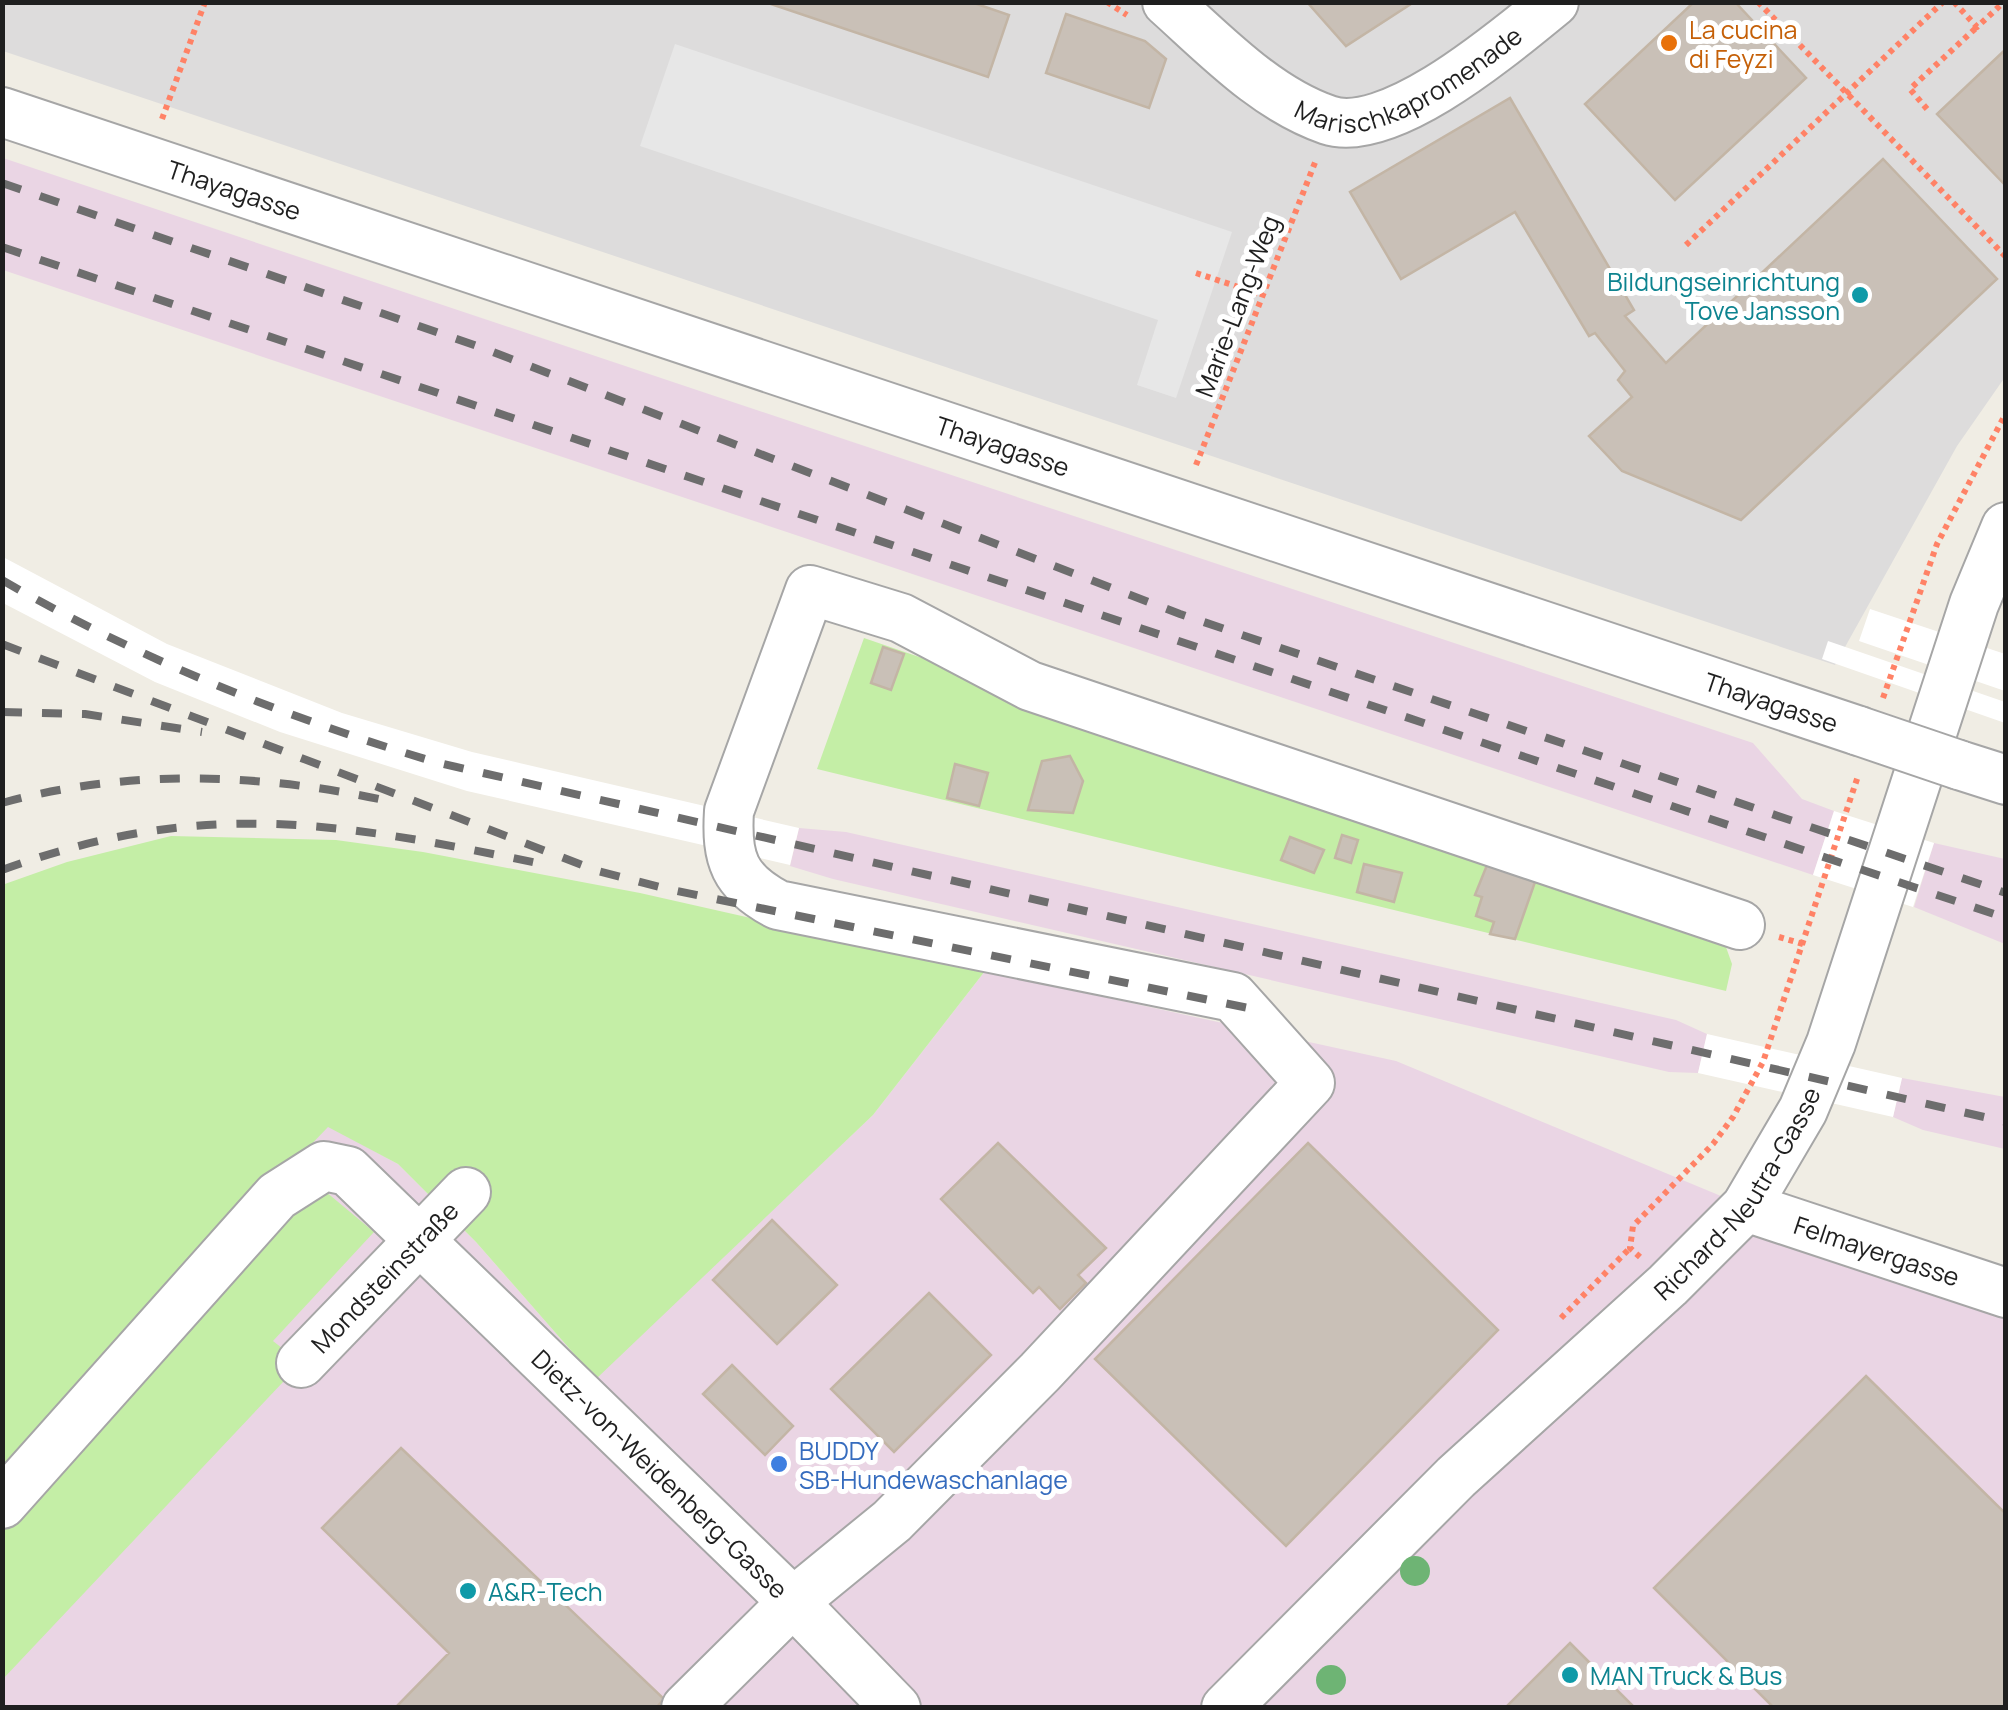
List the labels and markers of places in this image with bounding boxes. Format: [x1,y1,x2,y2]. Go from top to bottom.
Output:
place label: La cucina di Feyzi [1689,12,1797,76]
marker: La cucina di Feyzi [1658,32,1680,54]
place label: Bildungseinrichtung Tove Jansson [1607,264,1840,328]
marker: Bildungseinrichtung Tove Jansson [1849,284,1871,306]
place label: BUDDY SB-Hundewaschanlage [799,1433,1068,1497]
marker: BUDDY SB-Hundewaschanlage [768,1453,790,1475]
place label: A&R-Tech [488,1574,603,1609]
marker: A&R-Tech [457,1580,479,1602]
place label: MAN Truck & Bus [1590,1658,1782,1693]
marker: MAN Truck & Bus [1559,1664,1581,1686]

